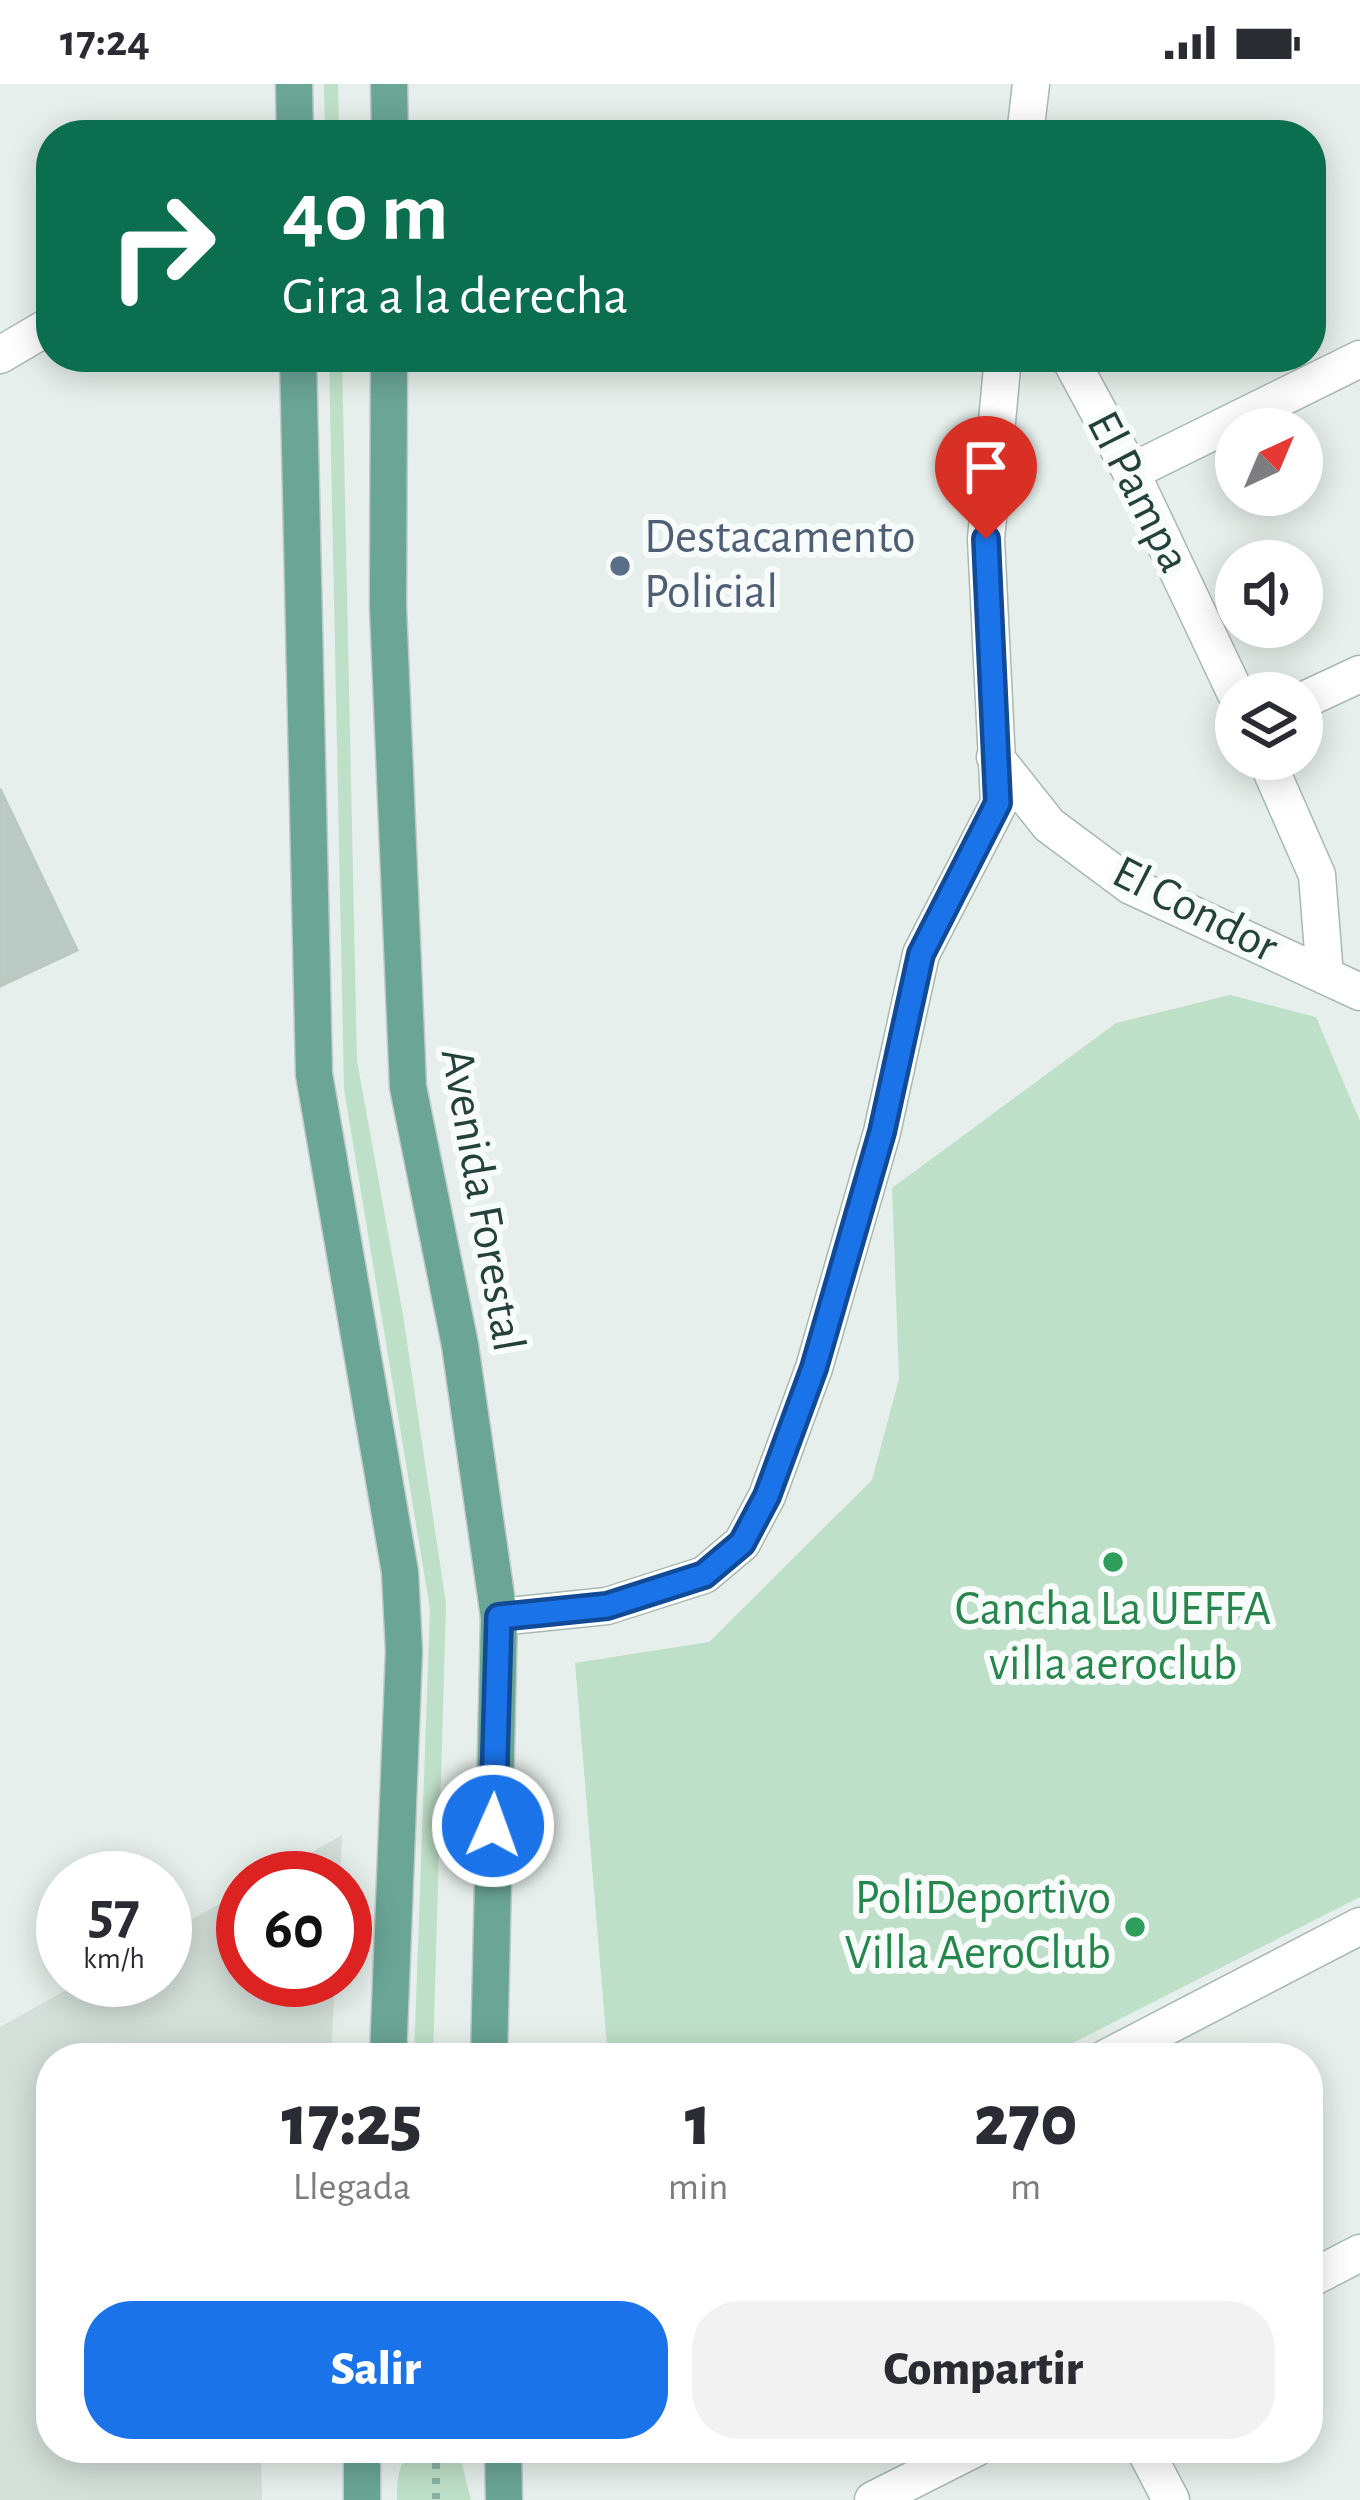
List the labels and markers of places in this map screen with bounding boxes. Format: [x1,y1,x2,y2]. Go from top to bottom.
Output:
pin [935,416,1037,539]
place label: Destacamento Policial [644,514,916,617]
marker: Destacamento Policial [607,553,633,579]
marker: Cancha La UEFFA villa aeroclub [1100,1549,1126,1575]
place label: Cancha La UEFFA villa aeroclub [955,1586,1271,1689]
place label: PoliDeportivo Villa AeroClub [845,1875,1111,1978]
marker: PoliDeportivo Villa AeroClub [1122,1914,1148,1940]

